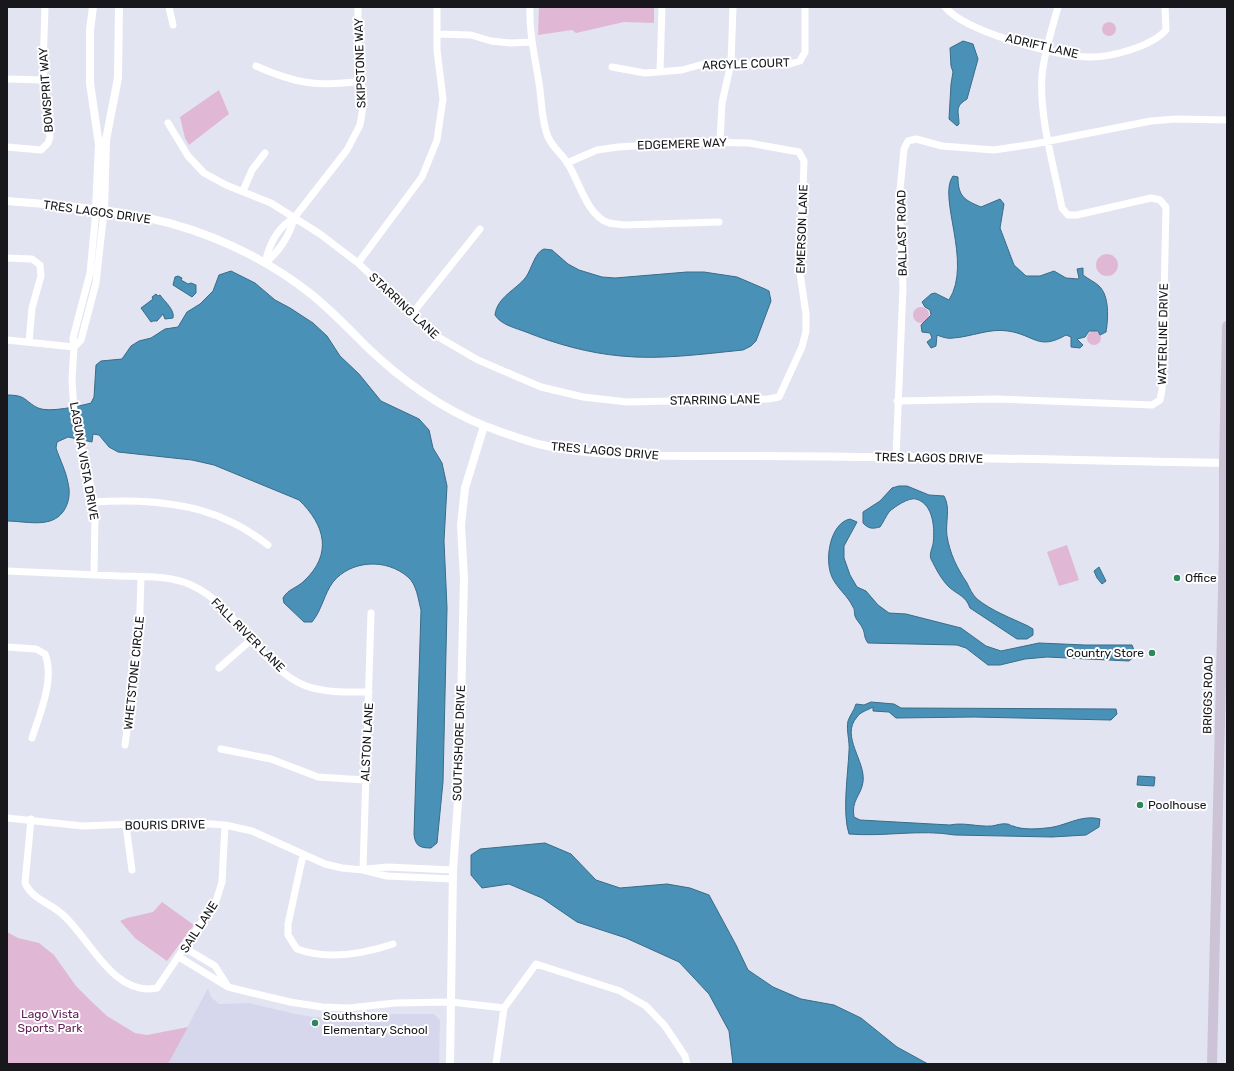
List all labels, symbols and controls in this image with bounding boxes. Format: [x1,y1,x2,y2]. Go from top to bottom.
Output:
street label: SKIPSTONE WAY [351,17,369,108]
street label: ADRIFT LANE [1004,31,1080,61]
street label: BOWSPRIT WAY [36,47,56,133]
street label: ARGYLE COURT [702,55,790,73]
street label: EDGEMERE WAY [637,135,727,153]
street label: EMERSON LANE [793,184,811,274]
street label: BALLAST ROAD [894,190,910,276]
street label: TRES LAGOS DRIVE [42,198,152,226]
street label: STARRING LANE [366,270,442,342]
street label: WATERLINE DRIVE [1155,283,1171,385]
street label: STARRING LANE [670,392,760,408]
street label: LAGUNA VISTA DRIVE [67,401,101,521]
street label: TRES LAGOS DRIVE [550,439,660,463]
street label: TRES LAGOS DRIVE [875,450,983,466]
place label: Office [1185,571,1217,585]
marker: Office [1172,573,1182,583]
street label: FALL RIVER LANE [208,595,288,675]
street label: WHETSTONE CIRCLE [121,615,147,731]
place label: Country Store [1066,646,1144,660]
marker: Country Store [1147,648,1157,658]
street label: BRIGGS ROAD [1200,656,1216,734]
street label: SOUTHSHORE DRIVE [450,685,468,801]
street label: ALSTON LANE [358,702,376,782]
place label: Poolhouse [1148,798,1207,812]
marker: Poolhouse [1135,800,1145,810]
street label: BOURIS DRIVE [125,817,205,833]
street label: SAIL LANE [177,899,221,955]
park label: Lago Vista Sports Park [18,1007,83,1035]
place label: Southshore Elementary School [323,1009,428,1037]
marker: Southshore Elementary School [310,1018,320,1028]

